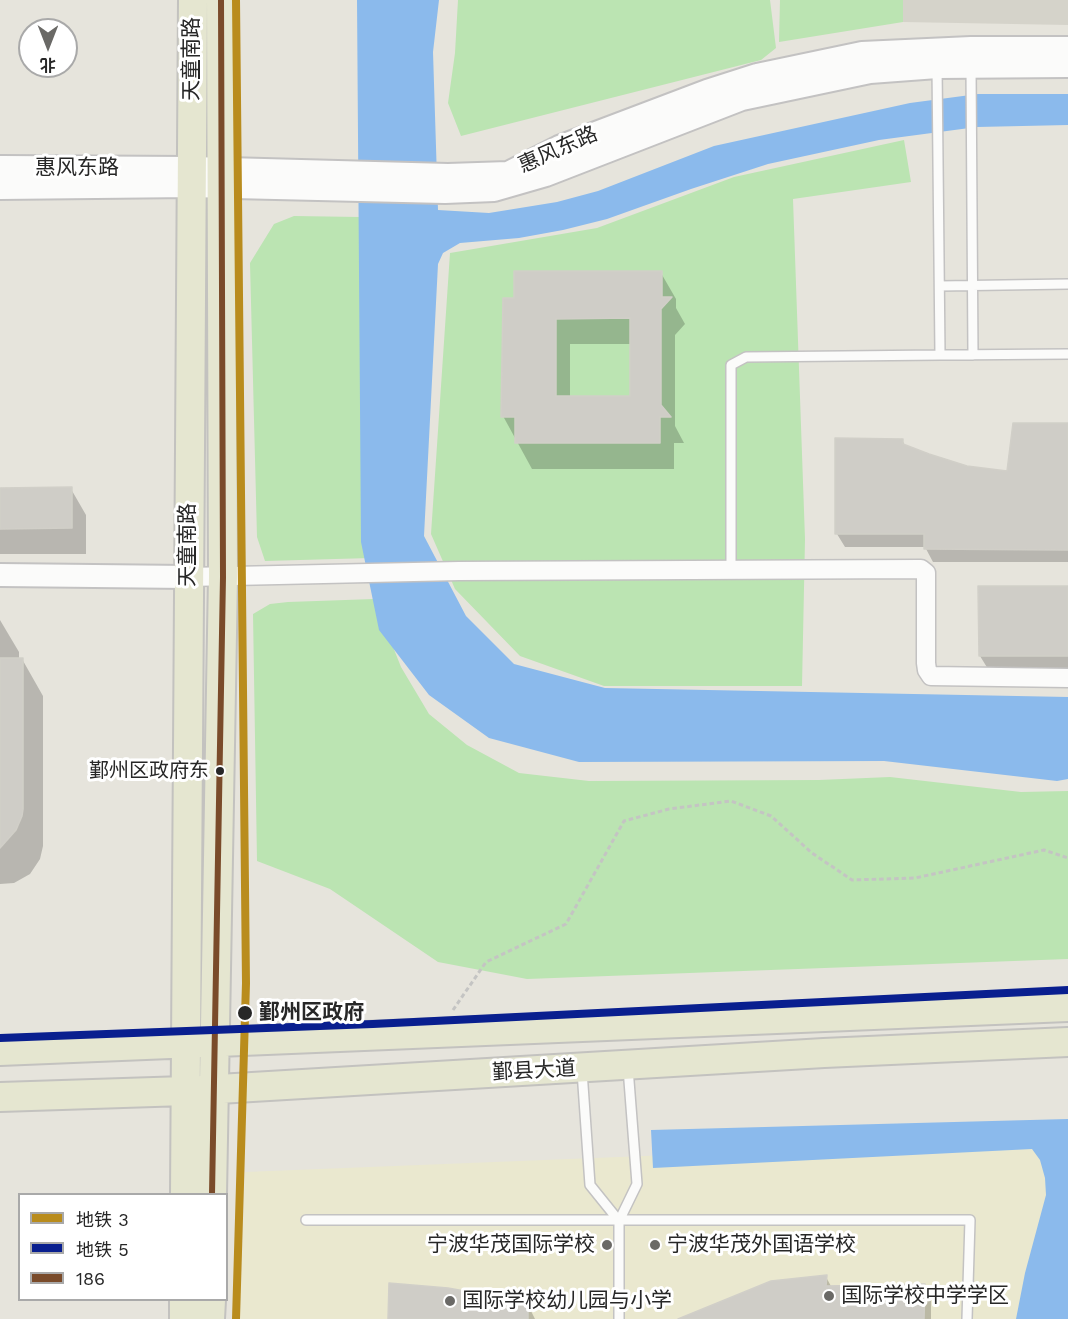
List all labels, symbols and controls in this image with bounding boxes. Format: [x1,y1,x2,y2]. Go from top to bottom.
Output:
street label: 天童南路 [179,17,205,101]
north arrow [18,18,78,78]
text: 北 [40,55,56,74]
street label: 惠风东路 [515,121,601,179]
street label: 惠风东路 [35,155,119,181]
street label: 天童南路 [175,503,201,587]
place label: 鄞州区政府东 [89,759,209,783]
marker: 鄞州区政府东 [214,765,226,777]
place label: 鄞州区政府 [259,1000,364,1026]
marker: 鄞州区政府 [236,1004,254,1022]
street label: 鄞县大道 [491,1056,577,1086]
legend [18,1193,228,1301]
text: 地铁 3 [76,1209,129,1230]
place label: 宁波华茂国际学校 [427,1232,595,1258]
place label: 宁波华茂外国语学校 [667,1232,856,1258]
marker: 宁波华茂国际学校 [600,1238,614,1252]
marker: 宁波华茂外国语学校 [648,1238,662,1252]
text: 地铁 5 [76,1239,129,1260]
text: 186 [76,1268,105,1289]
place label: 国际学校中学学区 [841,1283,1009,1309]
place label: 国际学校幼儿园与小学 [462,1288,672,1314]
marker: 国际学校中学学区 [822,1289,836,1303]
marker: 国际学校幼儿园与小学 [443,1294,457,1308]

